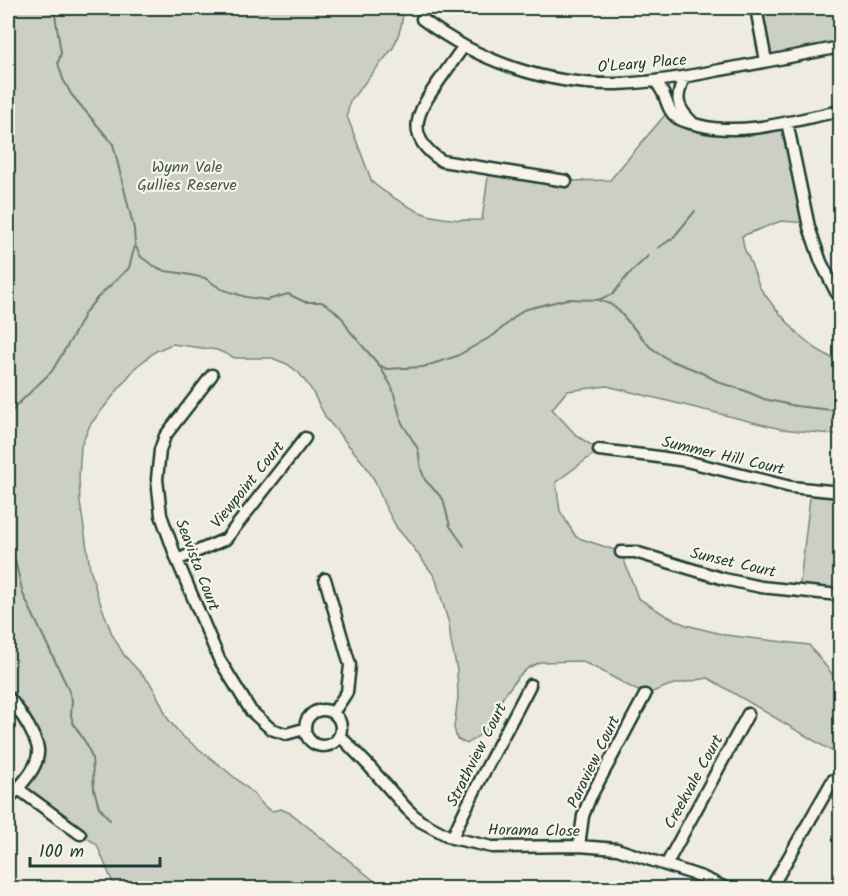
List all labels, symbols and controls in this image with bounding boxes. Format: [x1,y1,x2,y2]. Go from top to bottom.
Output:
street label: O'Leary Place [596,48,688,80]
park label: Wynn Vale Gullies Reserve [137,155,237,198]
street label: Summer Hill Court [659,430,788,482]
street label: Viewpoint Court [205,435,292,534]
street label: Seavista Court [168,515,226,615]
street label: Sunset Court [688,541,779,585]
street label: Strathview Court [440,698,514,811]
street label: Paraview Court [561,711,627,812]
street label: Creekvale Court [658,729,731,834]
street label: Horama Close [488,818,580,844]
scale bar [30,830,160,868]
text: 100 m [39,838,84,867]

